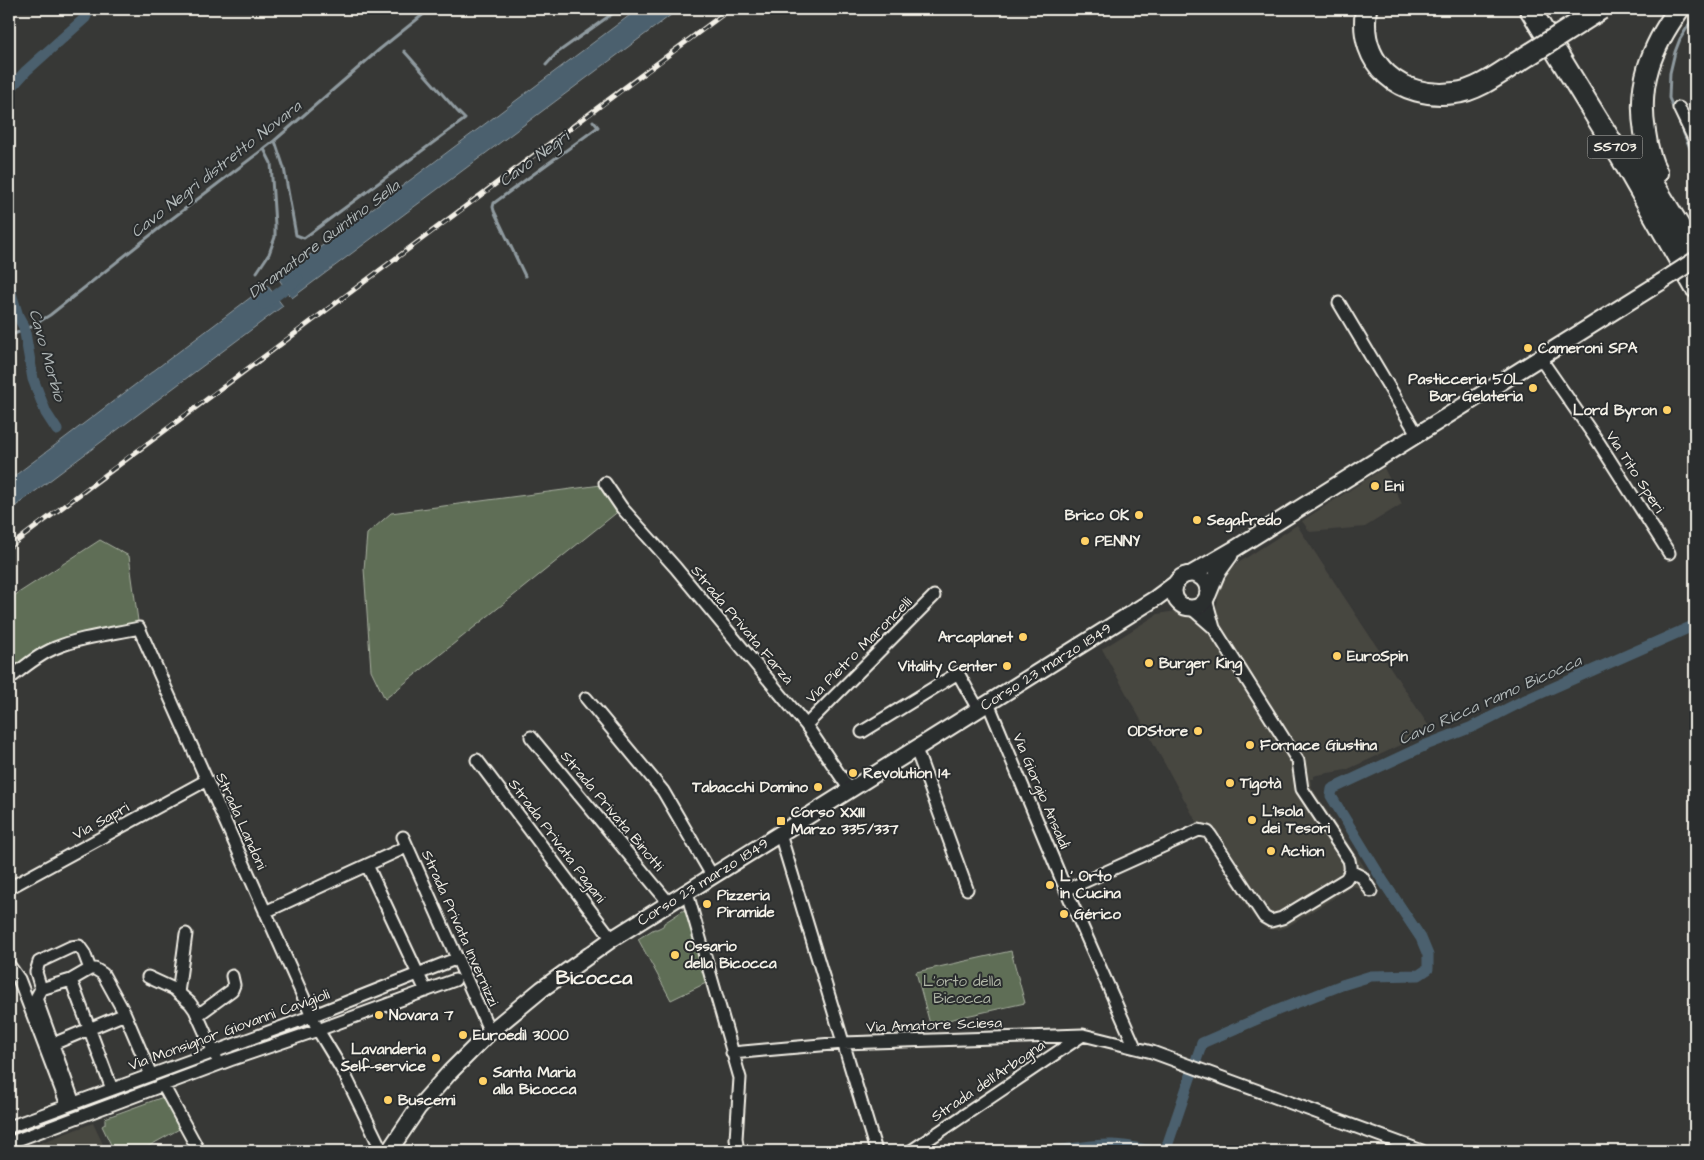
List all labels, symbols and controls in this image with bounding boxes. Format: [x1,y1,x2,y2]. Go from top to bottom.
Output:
water label: Cavo Negri distretto Novara [126,95,307,243]
water label: Cavo Negri [495,125,576,193]
road number: SS703 [1588,136,1642,158]
water label: Diramatore Quintino Sella [244,174,405,303]
water label: Cavo Morbio [23,306,71,404]
place label: Cameroni SPA [1538,338,1638,359]
marker: Cameroni SPA [1522,342,1534,354]
place label: Pasticceria 50L Bar Gelateria [1408,369,1524,407]
marker: Pasticceria 50L Bar Gelateria [1527,382,1539,394]
place label: Lord Byron [1573,400,1658,422]
marker: Lord Byron [1661,404,1673,416]
street label: Via Tito Speri [1601,427,1670,518]
place label: Eni [1385,476,1404,497]
marker: Eni [1369,480,1381,492]
place label: Brico OK [1065,505,1130,526]
marker: Brico OK [1133,509,1145,521]
place label: Segafredo [1206,510,1282,533]
marker: Segafredo [1191,514,1203,526]
place label: PENNY [1095,531,1141,552]
marker: PENNY [1079,535,1091,547]
street label: Strada Privata Farzà [686,561,798,689]
street label: Via Pietro Maroncelli [801,592,917,708]
street label: Corso 23 marzo 1849 [976,618,1116,716]
place label: Arcaplanet [938,627,1014,648]
marker: Arcaplanet [1017,631,1029,643]
place label: EuroSpin [1347,646,1408,667]
water label: Cavo Ricca ramo Bicocca [1395,649,1586,750]
marker: EuroSpin [1331,650,1343,662]
place label: Burger King [1159,653,1243,676]
place label: Vitality Center [897,656,998,678]
marker: Burger King [1143,657,1155,669]
marker: Vitality Center [1001,660,1013,672]
place label: ODStore [1128,721,1188,742]
marker: ODStore [1192,725,1204,737]
street label: Via Giorgio Ansaldi [1006,730,1075,853]
place label: Fornace Giustina [1260,735,1377,756]
marker: Fornace Giustina [1244,739,1256,751]
street label: Strada Privata Binotti [555,746,669,876]
place label: Revolution 14 [863,763,951,784]
marker: Revolution 14 [847,767,859,779]
street label: Strada Landoni [210,769,272,874]
place label: Tigotà [1239,773,1282,796]
street label: Strada Privata Pagani [503,775,611,909]
place label: Tabacchi Domino [691,777,809,798]
marker: Tigotà [1224,777,1236,789]
marker: Tabacchi Domino [812,781,824,793]
street label: Via Sapri [69,797,134,845]
place label: L'Isola dei Tesori [1261,801,1331,839]
place label: Corso XXIII Marzo 335/337 [791,802,899,840]
marker: L'Isola dei Tesori [1246,814,1258,826]
marker: Corso XXIII Marzo 335/337 [775,815,787,827]
street label: Corso 23 marzo 1849 [633,833,773,931]
place label: Action [1281,841,1325,862]
marker: Action [1265,845,1277,857]
street label: Strada Privata Invernizzi [416,847,504,1010]
place label: L' Orto in Cucina [1060,866,1121,904]
marker: L' Orto in Cucina [1044,879,1056,891]
place label: Pizzeria Piramide [717,885,775,923]
marker: Pizzeria Piramide [701,898,713,910]
place label: Gérico [1074,904,1122,925]
marker: Gérico [1058,908,1070,920]
place label: Ossario della Bicocca [684,936,777,974]
marker: Ossario della Bicocca [669,949,681,961]
district label: Bicocca [556,964,633,992]
park label: L'orto della Bicocca [923,971,1001,1009]
street label: Via Monsignor Giovanni Cavigioli [126,984,333,1077]
place label: Novara 7 [389,1005,454,1026]
marker: Novara 7 [373,1009,385,1021]
street label: Via Amatore Sciesa [866,1012,1003,1038]
place label: Euroedil 3000 [473,1025,569,1046]
marker: Euroedil 3000 [457,1029,469,1041]
street label: Strada dell'Arbogna [927,1035,1050,1128]
place label: Lavanderia Self-service [340,1039,426,1077]
marker: Lavanderia Self-service [430,1052,442,1064]
place label: Santa Maria alla Bicocca [492,1062,577,1100]
marker: Santa Maria alla Bicocca [477,1075,489,1087]
place label: Buscemi [398,1090,456,1111]
marker: Buscemi [382,1094,394,1106]

